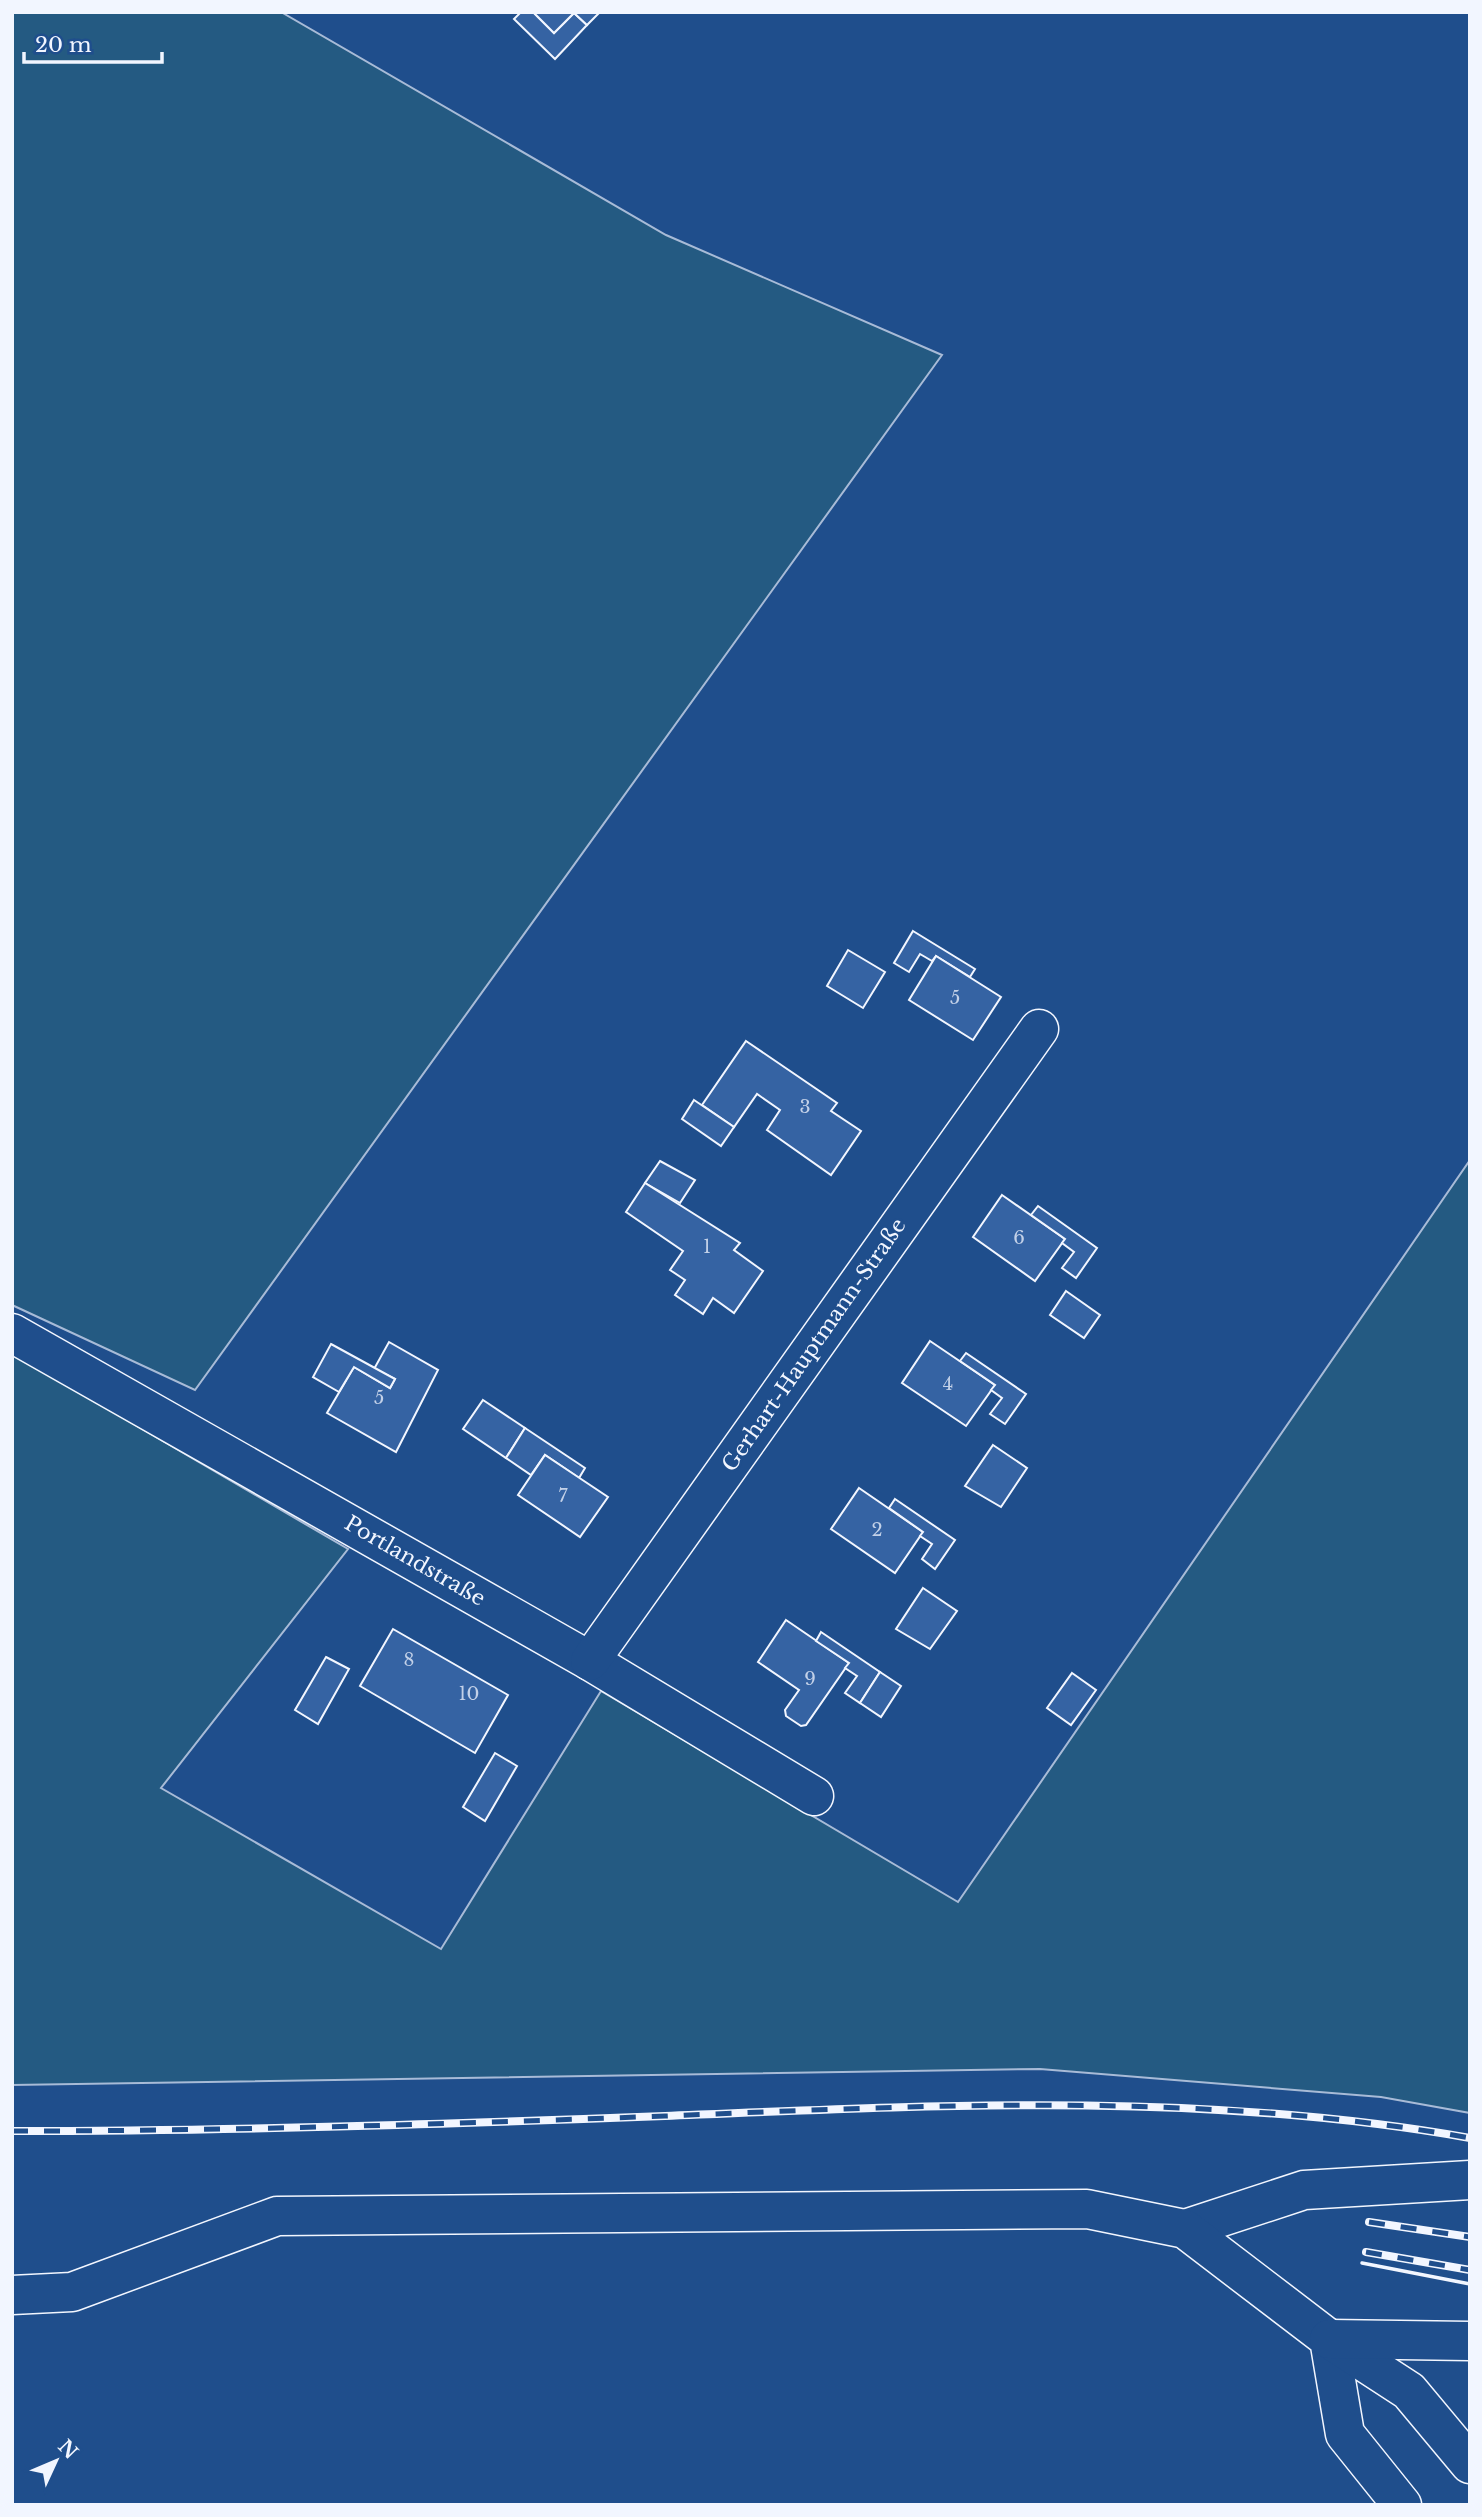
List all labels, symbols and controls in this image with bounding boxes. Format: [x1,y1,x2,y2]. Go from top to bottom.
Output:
scale bar [24,21,163,65]
text: 20 m [35,32,92,58]
house number: 5 [950,987,960,1009]
house number: 3 [799,1096,811,1118]
street label: Gerhart-Hauptmann-Straße [716,1213,912,1477]
house number: 6 [1013,1227,1025,1249]
house number: 1 [703,1236,711,1258]
house number: 4 [943,1373,953,1395]
house number: 5 [374,1387,384,1409]
house number: 7 [558,1485,568,1507]
street label: Portlandstraße [340,1510,490,1612]
house number: 2 [871,1519,883,1541]
house number: 8 [404,1649,414,1671]
house number: 9 [804,1668,816,1690]
house number: 10 [459,1683,479,1705]
north arrow [21,2426,91,2496]
text: N [53,2435,82,2464]

